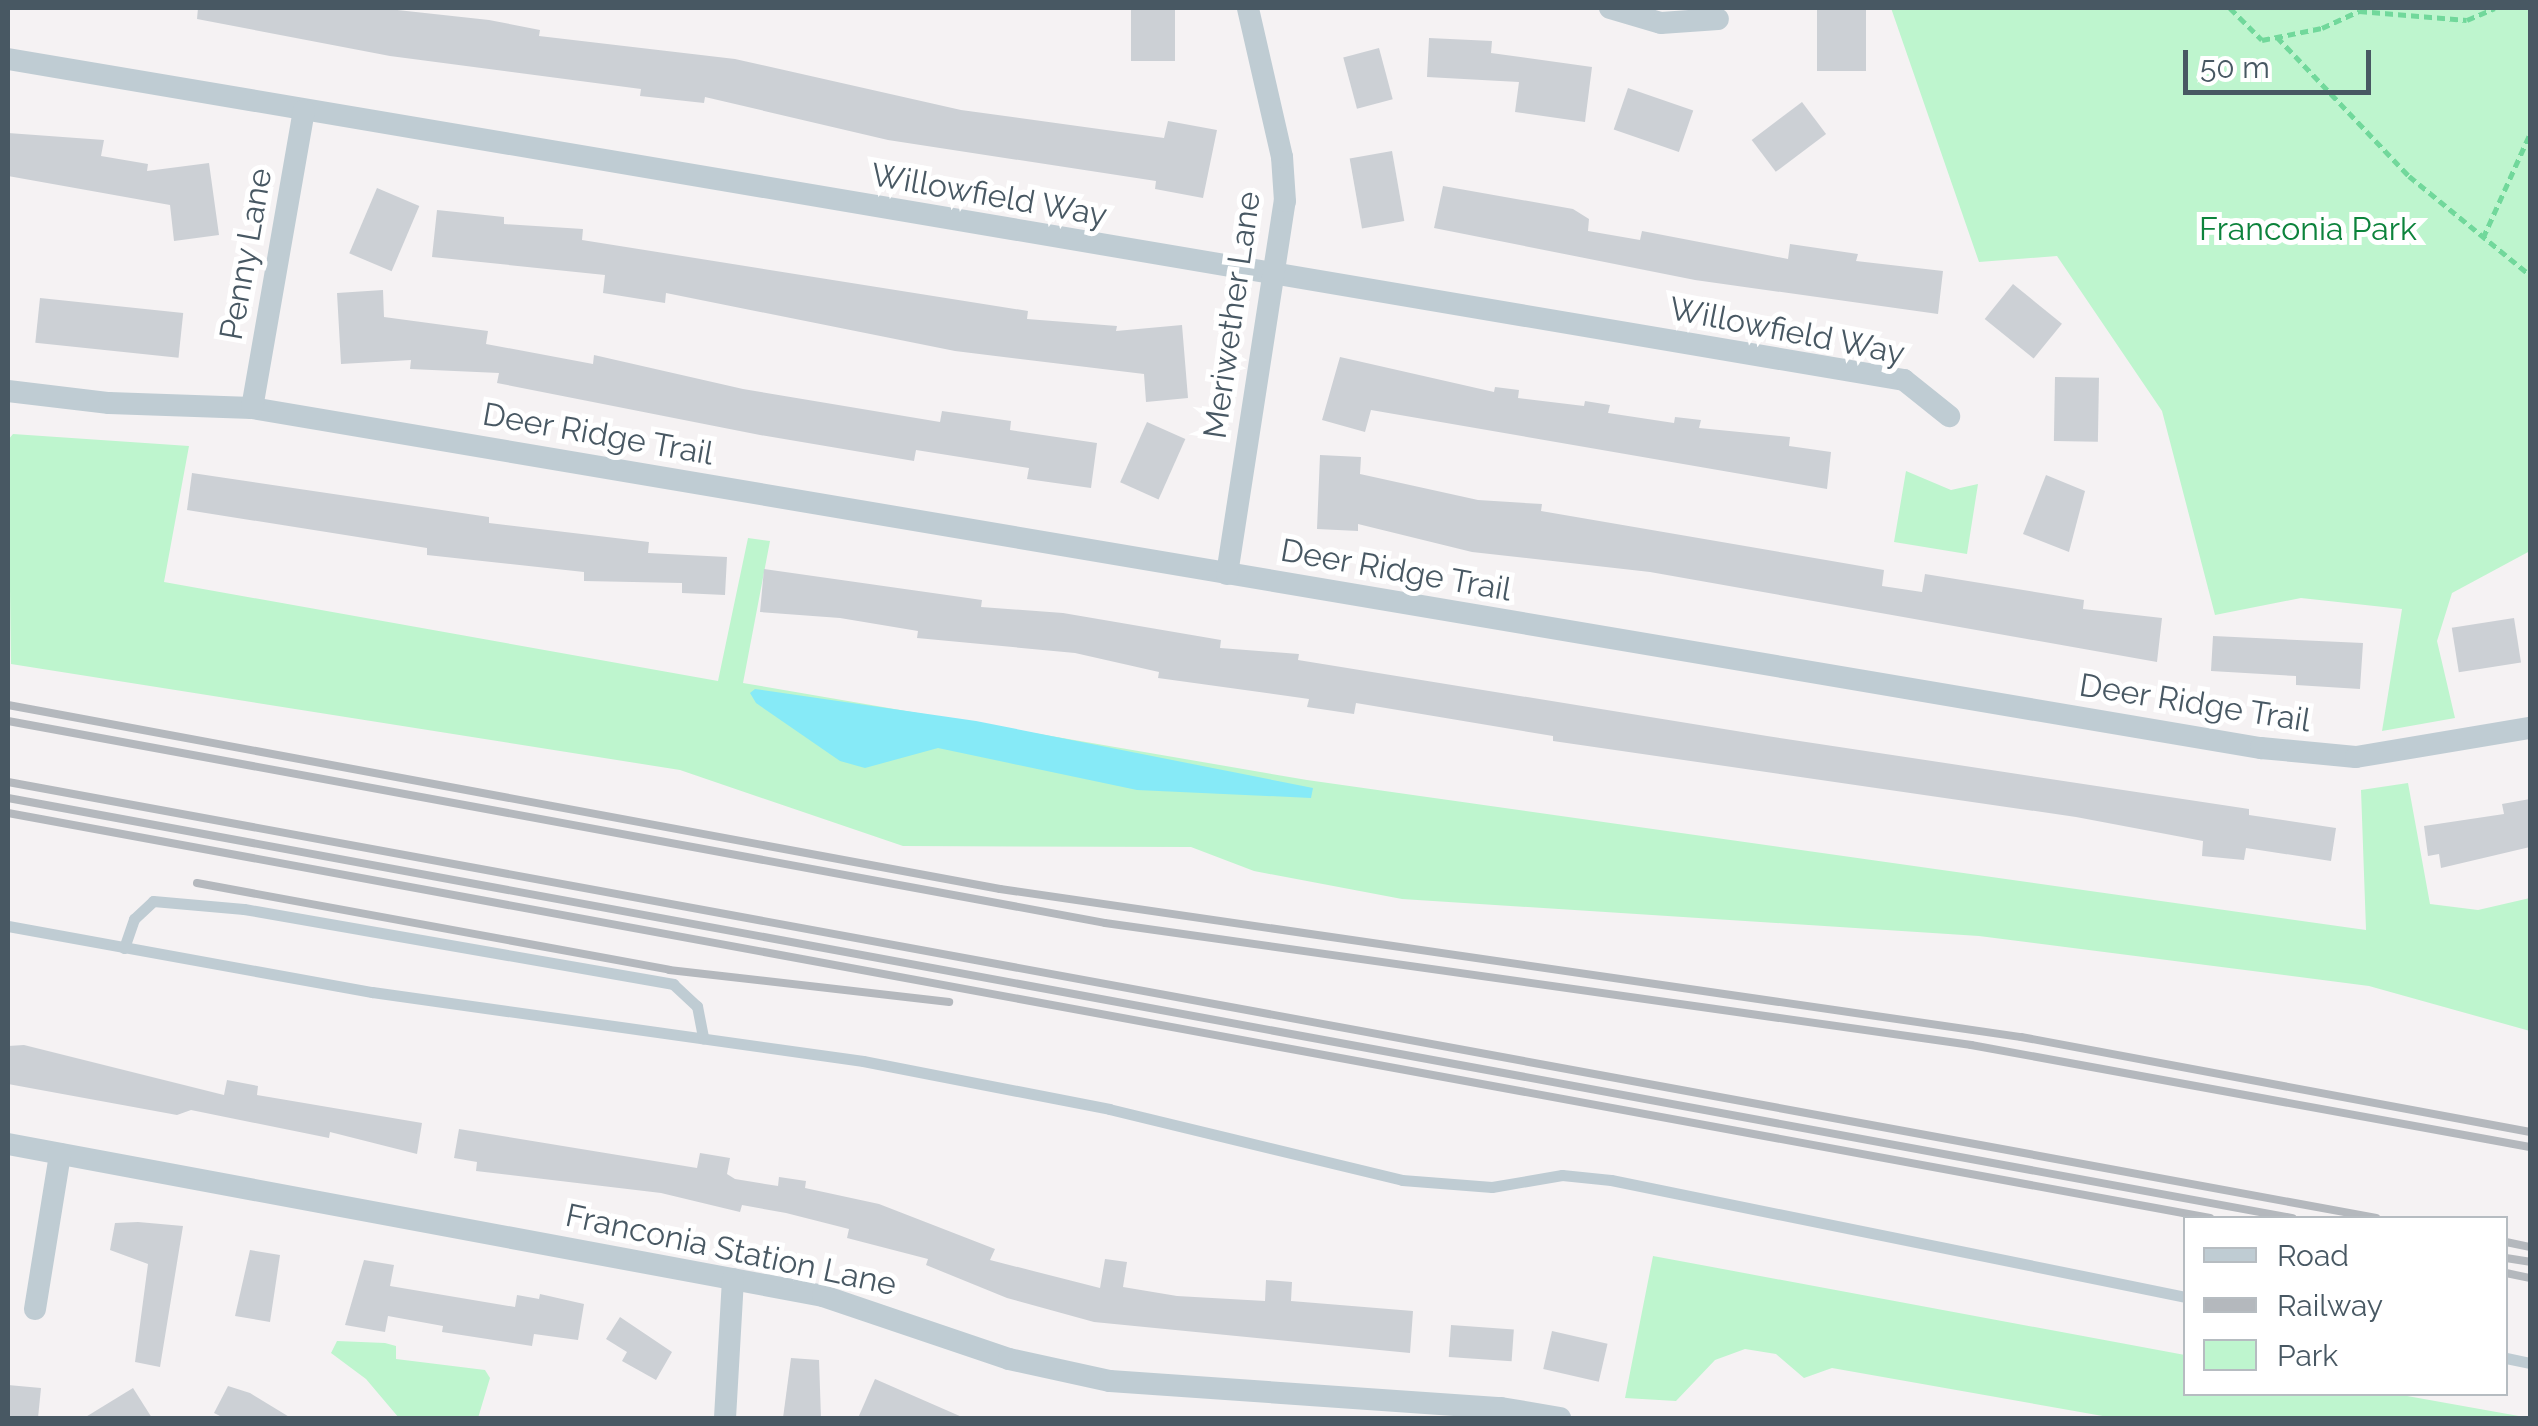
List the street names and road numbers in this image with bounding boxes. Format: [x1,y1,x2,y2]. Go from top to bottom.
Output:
street label: Willowfield Way [867,155,1111,235]
street label: Penny Lane [212,165,280,343]
street label: Meriwether Lane [1196,189,1268,441]
street label: Willowfield Way [1666,289,1908,373]
street label: Deer Ridge Trail [479,395,717,473]
street label: Deer Ridge Trail [1277,531,1515,609]
street label: Deer Ridge Trail [2076,666,2314,740]
street label: Franconia Station Lane [562,1196,900,1304]

